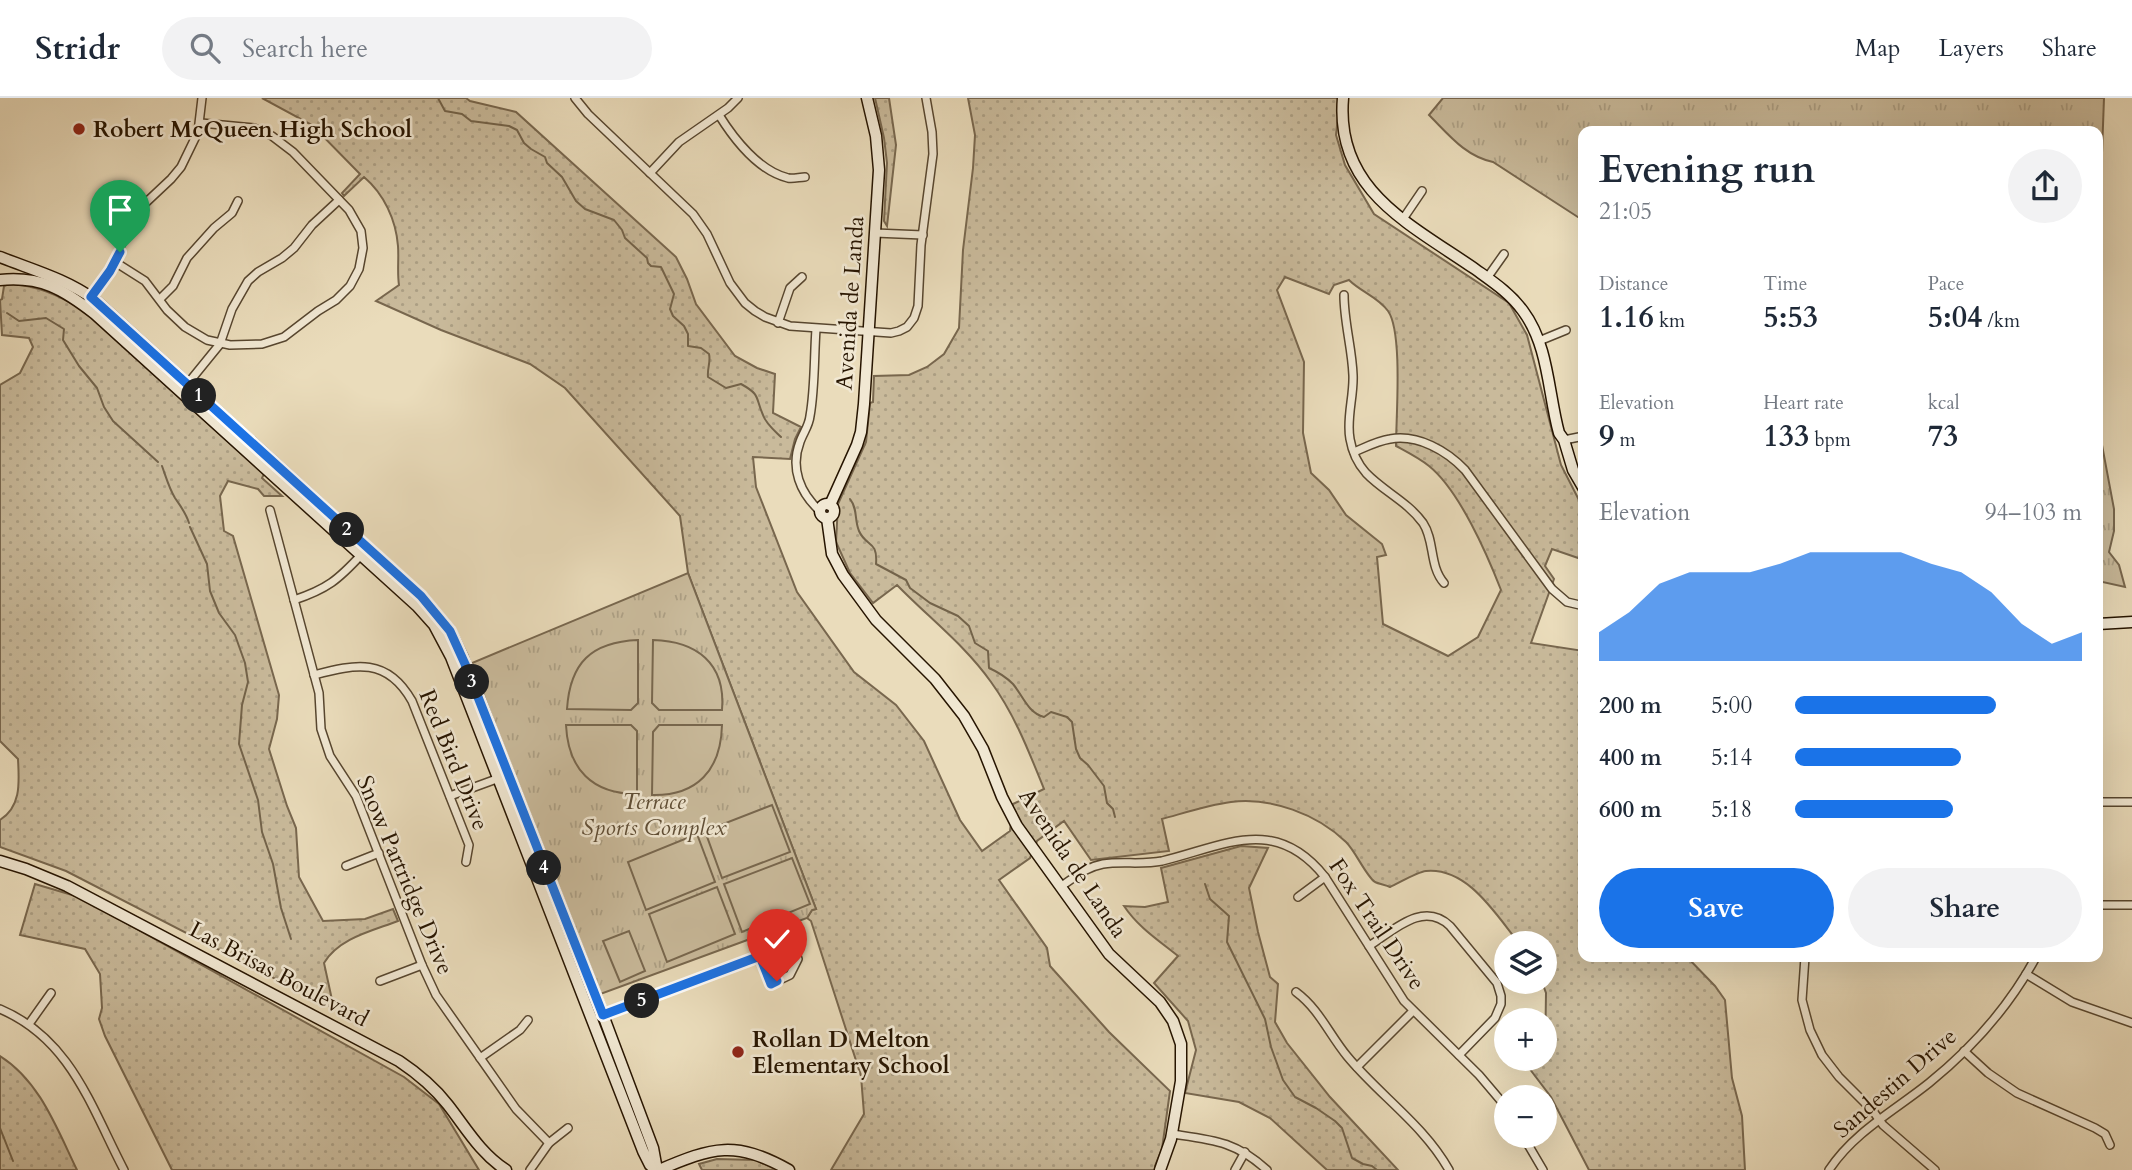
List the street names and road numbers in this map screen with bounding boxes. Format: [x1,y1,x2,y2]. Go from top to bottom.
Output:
street label: Avenida de Landa [828,215,872,391]
street label: Red Bird Drive [412,685,496,835]
street label: Snow Partridge Drive [349,771,461,979]
street label: Avenida de Landa [1011,782,1135,944]
street label: Fox Trail Drive [1322,852,1432,996]
street label: Las Brisas Boulevard [184,914,375,1035]
street label: Sandestin Drive [1827,1021,1963,1145]

